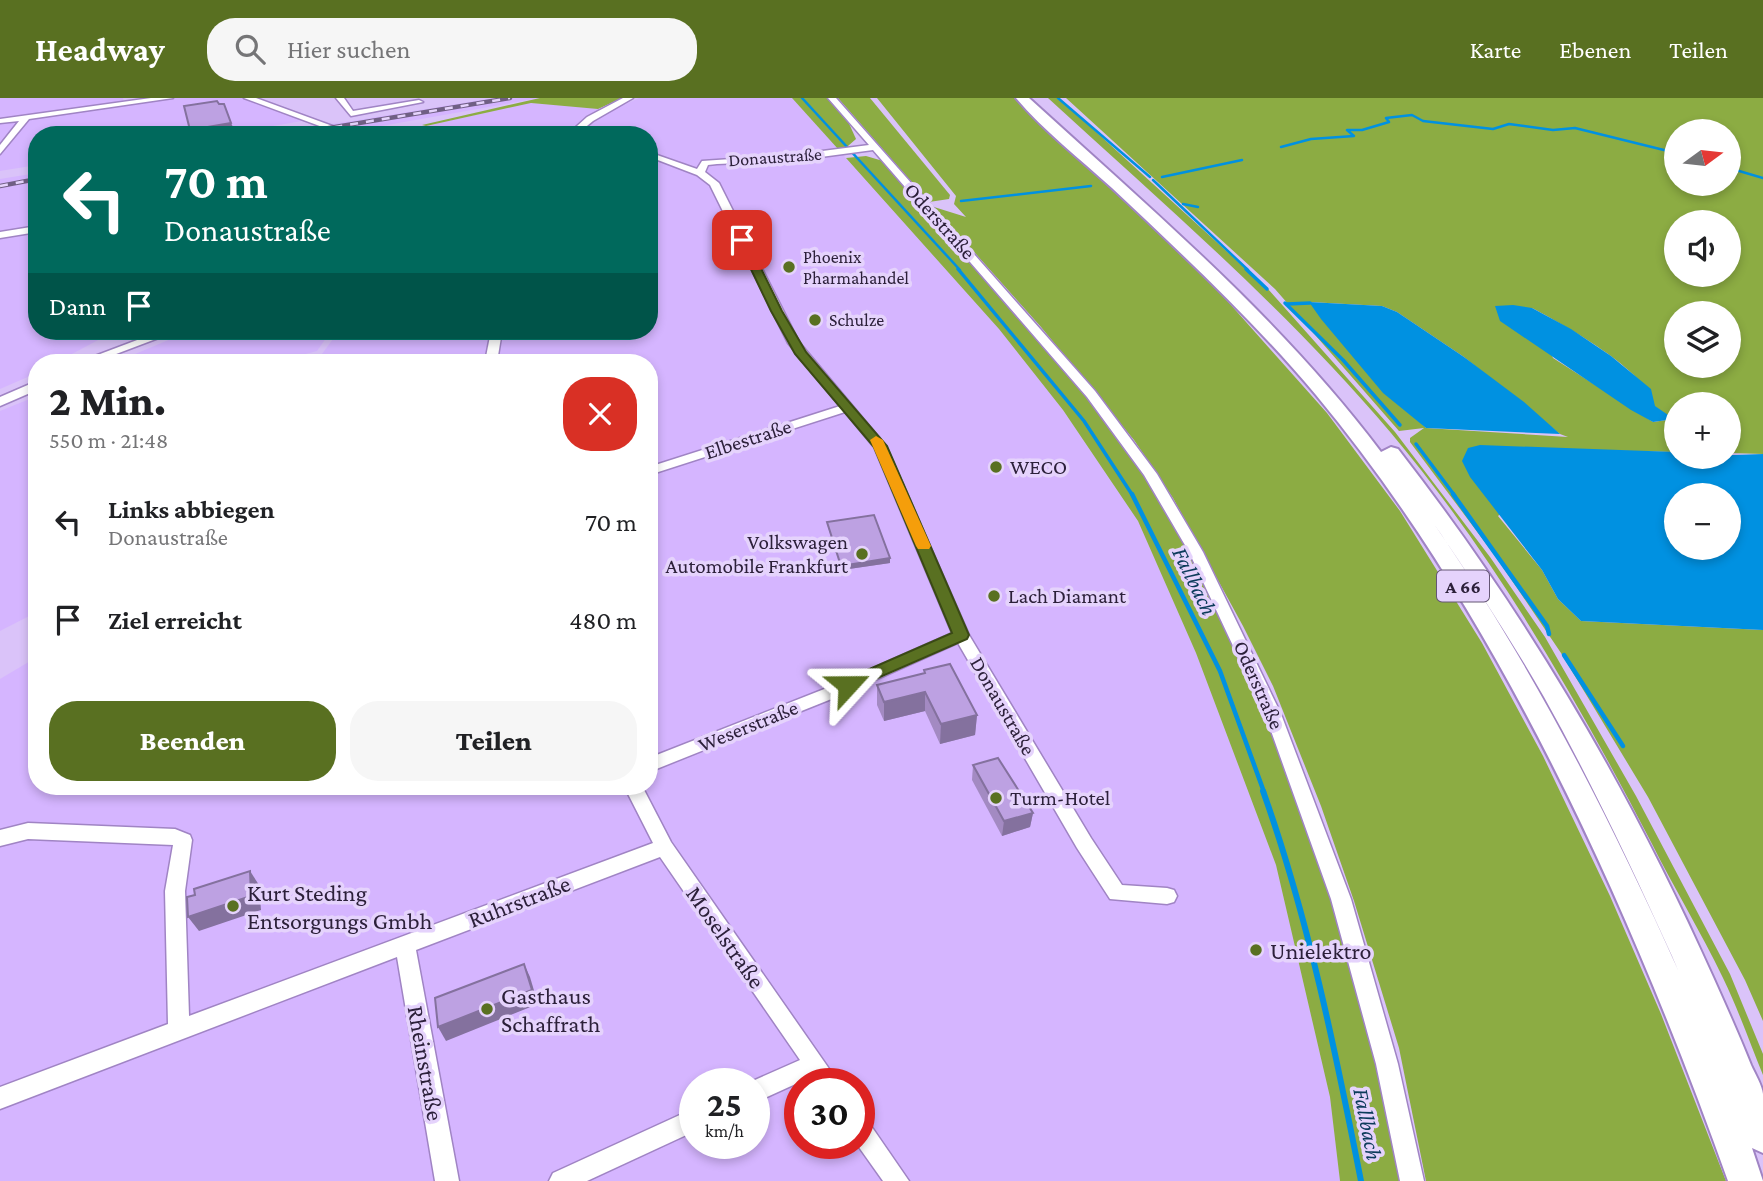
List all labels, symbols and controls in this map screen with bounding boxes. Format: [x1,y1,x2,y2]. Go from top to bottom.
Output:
search box [207,18,697,81]
icon: search [231,30,269,68]
text: Headway [35,31,165,68]
text: Hier suchen [287,35,410,64]
text: Karte [1470,36,1521,63]
text: Ebenen [1559,36,1631,63]
text: Teilen [1669,36,1728,63]
north arrow [1664,119,1741,196]
map controls [1664,119,1741,560]
street label: Donaustraße [728,144,823,170]
icon: left [49,154,140,245]
text: 70 m [164,154,268,209]
street label: Oderstraße [899,178,981,264]
pin [712,210,772,270]
button: sound [1664,210,1741,287]
text: Donaustraße [164,212,331,248]
icon: arrive [723,221,761,259]
place label: Phoenix Pharmahandel [803,247,909,288]
marker: Phoenix Pharmahandel [781,259,797,275]
icon: arrive [120,287,158,325]
text: Dann [49,292,106,321]
button: layers [1664,301,1741,378]
place label: Schulze [829,310,884,330]
marker: Schulze [807,312,823,328]
text: 2 Min. [49,377,166,424]
button: close [563,377,637,451]
button: + [1664,392,1741,469]
street label: Elbestraße [702,414,794,464]
text: 550 m · 21:48 [49,427,168,453]
place label: WECO [1010,455,1067,479]
marker: WECO [988,459,1004,475]
button: − [1664,483,1741,560]
text: Links abbiegen [108,495,275,524]
icon: left [49,503,87,541]
text: 70 m [585,508,637,537]
text: Donaustraße [108,524,228,550]
place label: Volkswagen Automobile Frankfurt [666,530,849,578]
water label: Fallbach [1167,543,1223,619]
marker: Volkswagen Automobile Frankfurt [854,546,870,562]
road number: A 66 [1437,570,1489,601]
place label: Lach Diamant [1008,584,1127,608]
marker: Lach Diamant [986,588,1002,604]
icon: arrive [49,601,87,639]
text: Ziel erreicht [108,606,242,635]
text: 480 m [569,606,637,635]
street label: Oderstraße [1229,637,1289,733]
position arrow [811,648,885,722]
street label: Donaustraße [965,653,1041,759]
street label: Weserstraße [695,695,801,757]
button: Beenden [49,701,336,781]
button: Teilen [350,701,637,781]
place label: Turm-Hotel [1010,786,1110,810]
marker: Turm-Hotel [988,790,1004,806]
street label: Ruhrstraße [464,869,574,933]
place label: Kurt Steding Entsorgungs Gmbh [247,879,433,934]
street label: Moselstraße [681,881,771,993]
marker: Kurt Steding Entsorgungs Gmbh [225,898,241,914]
place label: Unielektro [1270,937,1371,964]
marker: Unielektro [1248,942,1264,958]
place label: Gasthaus Schaffrath [501,982,600,1037]
marker: Gasthaus Schaffrath [479,1001,495,1017]
street label: Rheinstraße [403,1003,449,1123]
speed limit sign: 30 [784,1068,875,1159]
text: 25 [707,1085,742,1124]
water label: Fallbach [1348,1086,1388,1162]
text: km/h [705,1121,744,1141]

